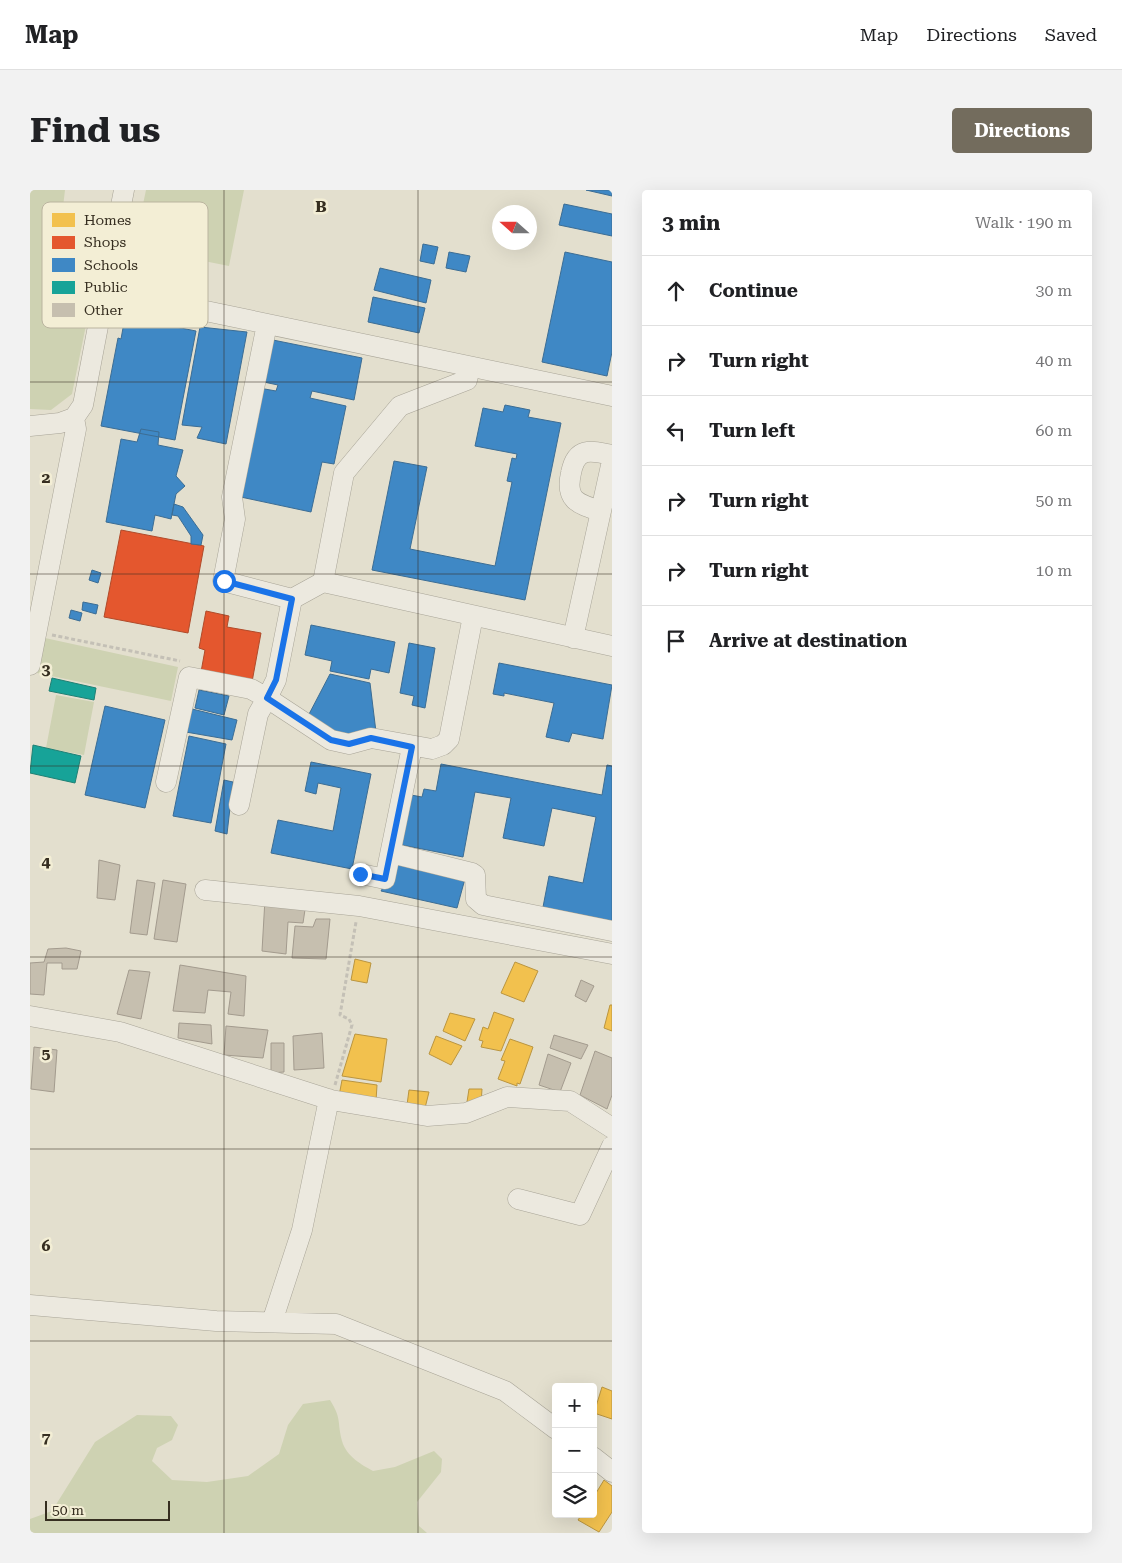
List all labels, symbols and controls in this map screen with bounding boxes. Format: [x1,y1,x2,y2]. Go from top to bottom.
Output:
text: Map [25,21,79,49]
text: Map [860,24,898,45]
text: Directions [926,24,1017,45]
text: Saved [1045,24,1097,45]
button: Directions [952,108,1092,153]
text: Find us [30,110,160,151]
text: B [315,197,327,216]
legend [42,202,208,328]
north arrow [492,205,537,250]
text: 3 min [662,211,720,235]
text: Homes [84,212,132,228]
text: Walk · 190 m [975,213,1072,232]
text: Shops [84,234,127,250]
text: Schools [84,257,138,273]
icon: ahead [662,277,690,305]
text: Public [84,279,128,295]
text: Continue [709,279,798,302]
text: 30 m [1035,281,1072,300]
text: Other [84,302,123,318]
icon: right [662,347,690,375]
text: Turn right [709,349,809,372]
text: 40 m [1035,351,1072,370]
icon: left [662,417,690,445]
text: Turn left [709,419,795,442]
text: 60 m [1035,421,1072,440]
text: 2 [42,468,51,487]
icon: right [662,487,690,515]
text: Turn right [709,489,809,512]
text: 50 m [1035,491,1072,510]
icon: right [662,557,690,585]
text: Turn right [709,559,809,582]
text: 10 m [1035,561,1072,580]
route start [213,570,236,593]
icon: arrive [662,627,690,655]
text: Arrive at destination [709,629,907,652]
text: 3 [42,660,51,679]
text: 4 [42,852,51,871]
route end [349,863,372,886]
text: 5 [42,1044,51,1063]
text: 6 [42,1236,51,1255]
map controls [552,1383,597,1518]
button: + [552,1383,597,1428]
text: 7 [42,1428,51,1447]
button: − [552,1428,597,1473]
button: layers [552,1473,597,1518]
scale bar [45,1498,170,1521]
text: 50 m [52,1502,84,1518]

